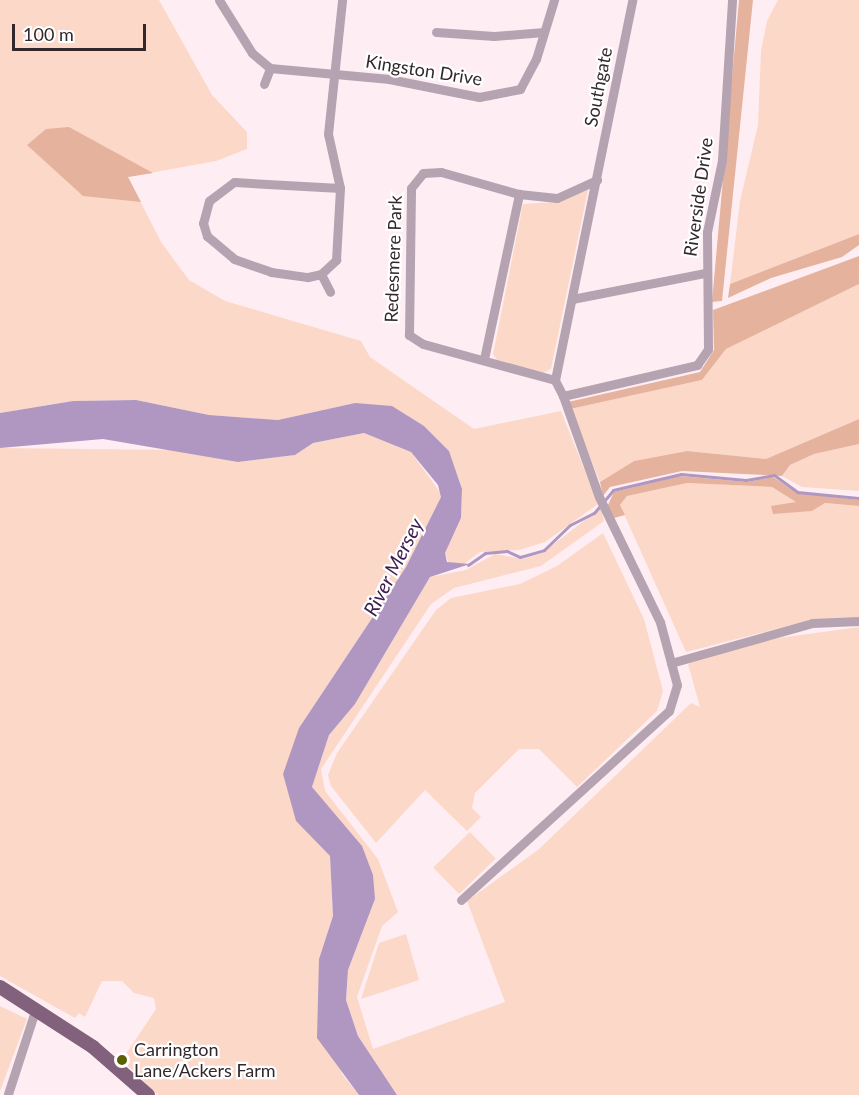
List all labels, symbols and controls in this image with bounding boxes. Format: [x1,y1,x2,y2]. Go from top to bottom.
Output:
scale bar [15,12,148,50]
text: 100 m [23,23,74,45]
street label: Southgate [580,45,616,129]
street label: Kingston Drive [364,50,484,90]
street label: Riverside Drive [679,136,717,258]
street label: Redesmere Park [380,195,406,323]
water label: River Mersey [358,514,428,620]
place label: Carrington Lane/Ackers Farm [134,1039,276,1082]
marker: Carrington Lane/Ackers Farm [115,1053,129,1067]

